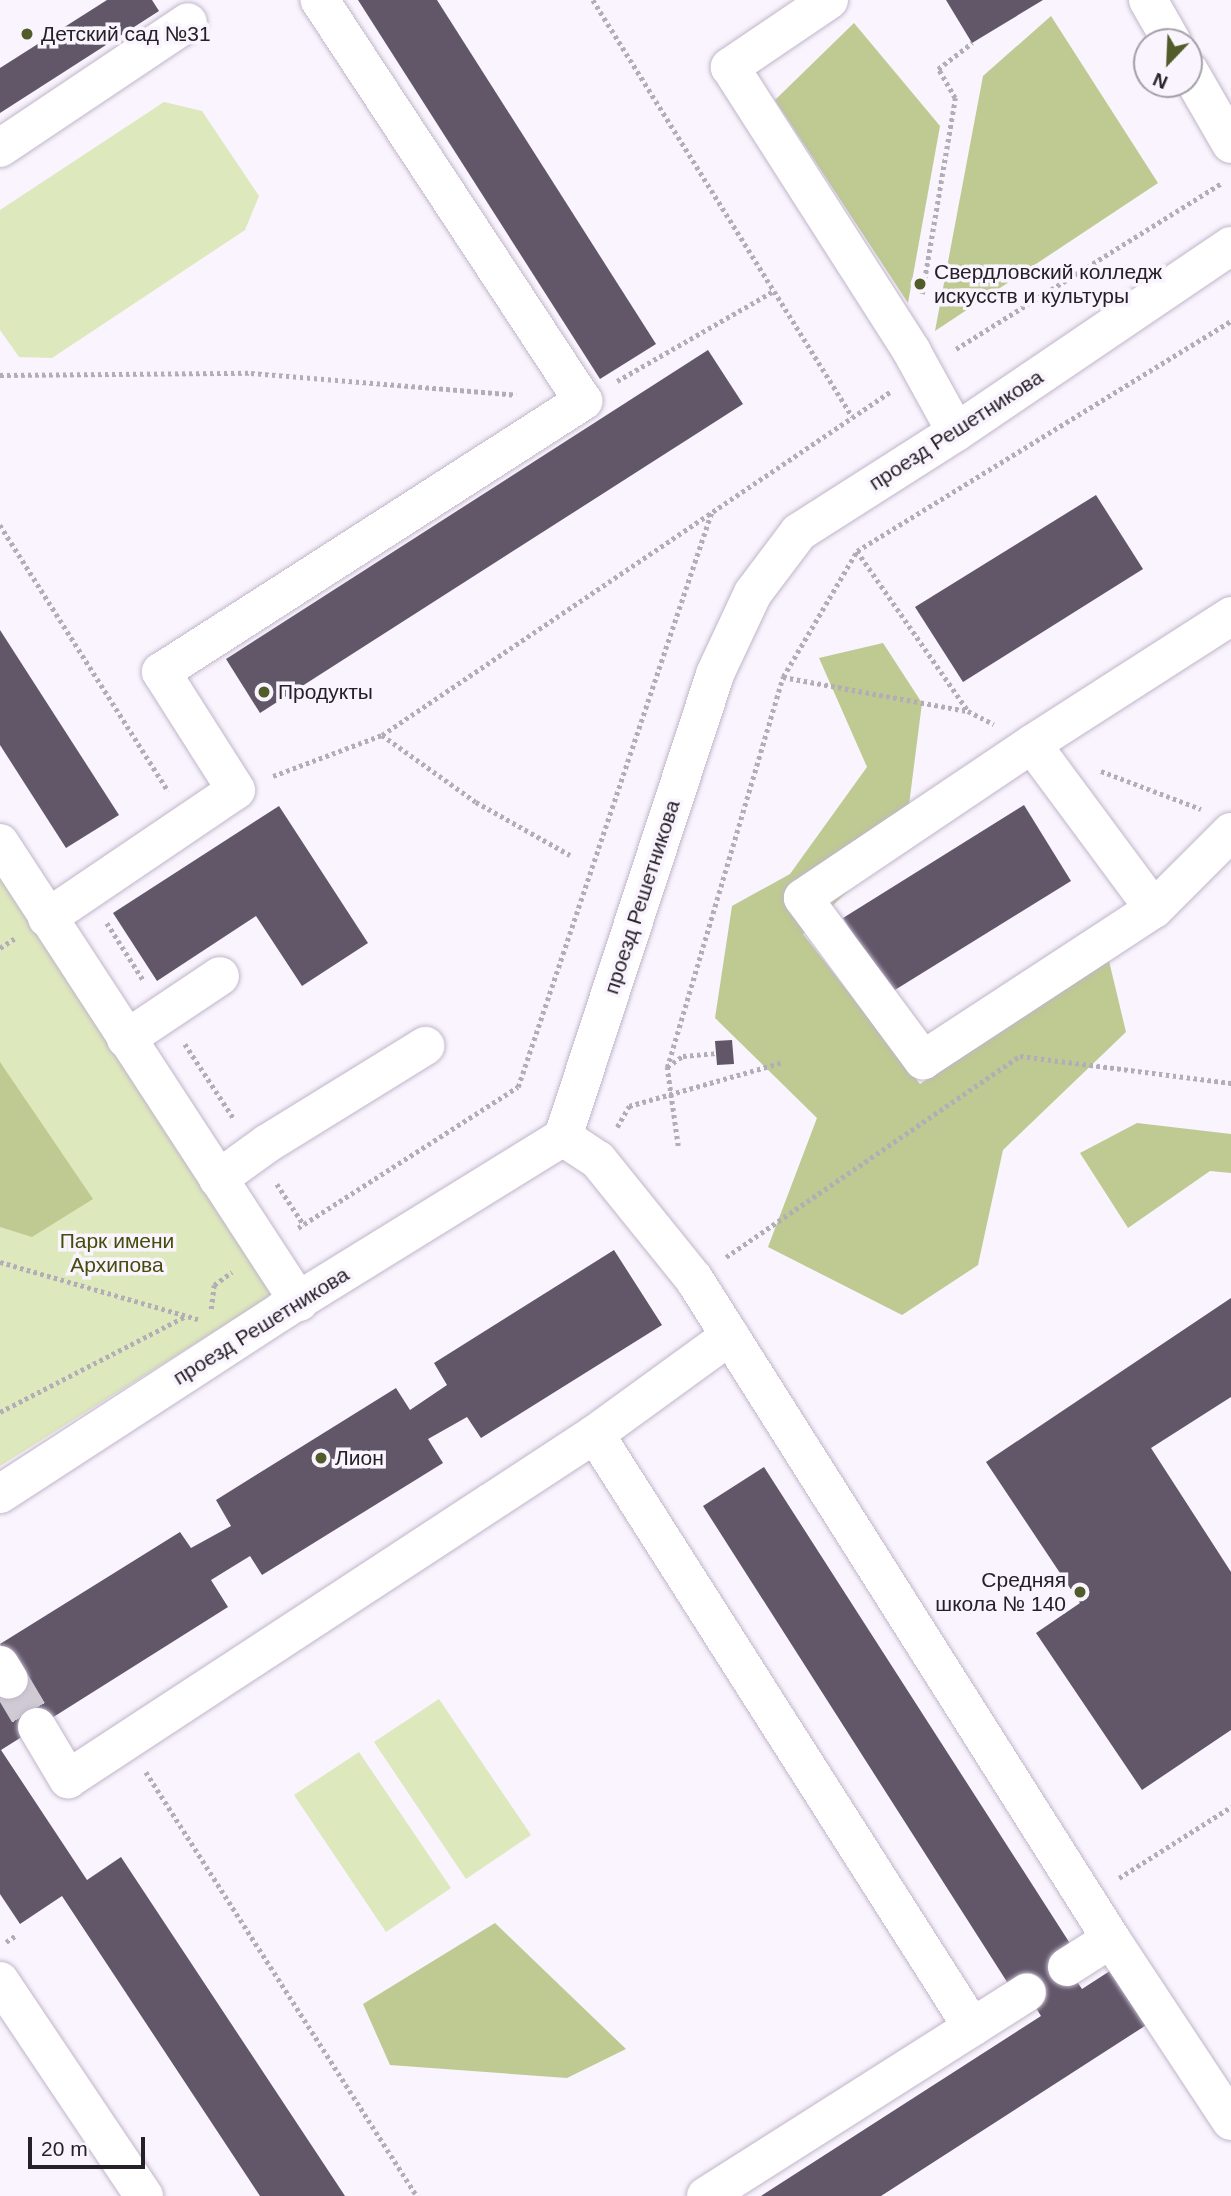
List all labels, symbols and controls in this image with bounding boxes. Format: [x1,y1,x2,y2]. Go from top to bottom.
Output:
place label: Детский сад №31 [41,21,211,47]
marker: Детский сад №31 [19,26,35,42]
north arrow [1133,28,1203,98]
text: N [1150,69,1171,93]
place label: Свердловский колледж искусств и культуры [934,259,1162,309]
marker: Свердловский колледж искусств и культуры [912,276,928,292]
street label: проезд Решетникова [864,364,1048,496]
place label: Продукты [278,679,373,705]
marker: Продукты [256,684,272,700]
street label: проезд Решетникова [599,797,685,997]
park label: Парк имени Архипова [60,1228,174,1278]
street label: проезд Решетникова [168,1262,354,1390]
place label: Лион [335,1445,384,1471]
marker: Лион [313,1450,329,1466]
place label: Средняя школа № 140 [935,1567,1066,1617]
marker: Средняя школа № 140 [1072,1584,1088,1600]
scale bar [32,2122,149,2166]
text: 20 m [41,2137,88,2160]

